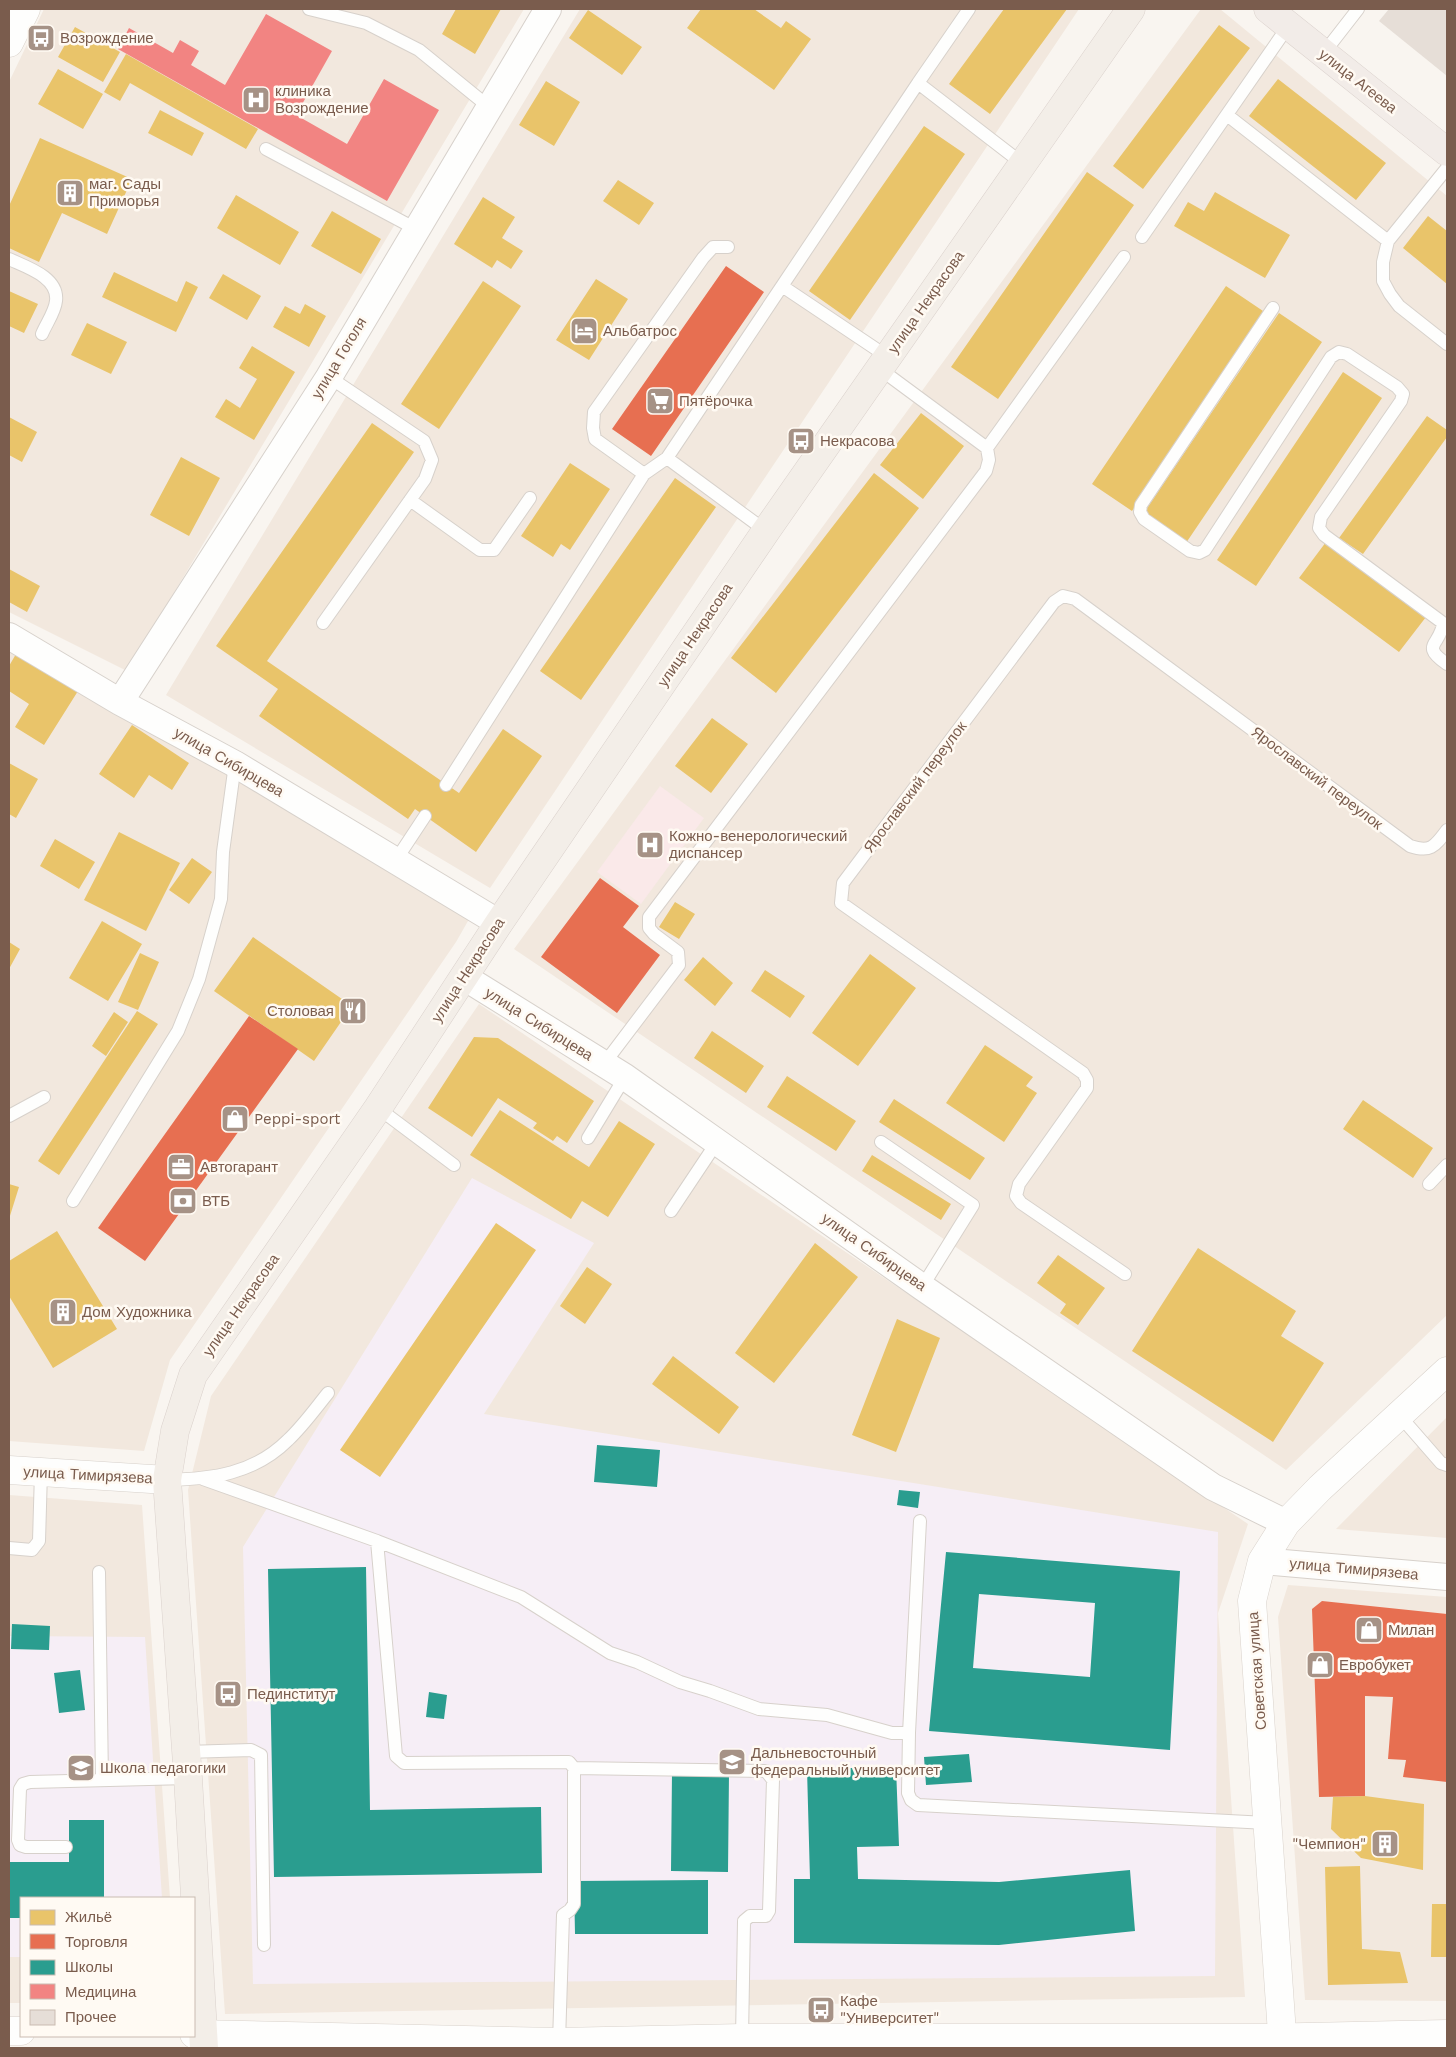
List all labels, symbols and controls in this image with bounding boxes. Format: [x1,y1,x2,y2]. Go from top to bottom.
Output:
bus stop icon: Возрождение [26,23,56,53]
place label: Возрождение [60,29,154,47]
street label: улица Агеева [1315,45,1401,118]
place label: клиника Возрождение [275,82,369,117]
hospital icon: клиника Возрождение [241,85,271,115]
place label: маг. Сады Приморья [89,175,161,210]
building icon: маг. Сады Приморья [55,178,85,208]
street label: улица Некрасова [884,247,968,357]
street label: улица Гоголя [308,314,370,402]
hotel icon: Альбатрос [569,316,599,346]
place label: Альбатрос [603,322,677,340]
supermarket icon: Пятёрочка [645,386,675,416]
place label: Пятёрочка [679,392,753,410]
bus stop icon: Некрасова [786,426,816,456]
place label: Некрасова [820,432,895,450]
street label: улица Некрасова [654,579,737,690]
street label: Ярославский переулок [860,717,971,856]
street label: улица Сибирцева [171,723,288,801]
street label: Ярославский переулок [1248,723,1387,834]
place label: Кожно-венерологический диспансер [669,827,847,862]
hospital icon: Кожно-венерологический диспансер [635,830,665,860]
street label: улица Некрасова [428,914,509,1026]
street label: улица Сибирцева [482,984,597,1065]
restaurant icon: Столовая [338,996,368,1026]
place label: Столовая [267,1002,334,1020]
shop icon: Peppi-sport [220,1104,250,1134]
place label: Peppi-sport [254,1110,341,1128]
office icon: Автогарант [166,1152,196,1182]
place label: Автогарант [200,1158,278,1176]
bank icon: ВТБ [168,1186,198,1216]
place label: ВТБ [202,1192,230,1210]
street label: улица Сибирцева [818,1209,930,1295]
street label: улица Некрасова [199,1250,283,1360]
building icon: Дом Художника [48,1297,78,1327]
place label: Дом Художника [82,1303,192,1321]
street label: улица Тимирязева [23,1463,154,1487]
street label: улица Тимирязева [1289,1554,1420,1584]
street label: Советская улица [1244,1610,1270,1731]
shop icon: Милан [1354,1615,1384,1645]
place label: Милан [1388,1621,1434,1639]
shop icon: Евробукет [1305,1650,1335,1680]
place label: Евробукет [1339,1656,1411,1674]
bus stop icon: Пединститут [213,1679,243,1709]
place label: Пединститут [247,1685,335,1703]
place label: Дальневосточный федеральный университет [751,1744,940,1779]
school or university icon: Дальневосточный федеральный университет [717,1747,747,1777]
school or university icon: Школа педагогики [66,1753,96,1783]
place label: Школа педагогики [100,1759,226,1777]
building icon: "Чемпион" [1370,1829,1400,1859]
place label: "Чемпион" [1292,1835,1366,1853]
legend [20,1897,195,2037]
text: Жильё [65,1908,112,1926]
text: Торговля [65,1933,128,1951]
text: Школы [65,1958,113,1976]
text: Медицина [65,1983,137,2001]
place label: Кафе "Университет" [840,1992,939,2027]
bus stop icon: Кафе "Университет" [806,1995,836,2025]
text: Прочее [65,2008,117,2026]

